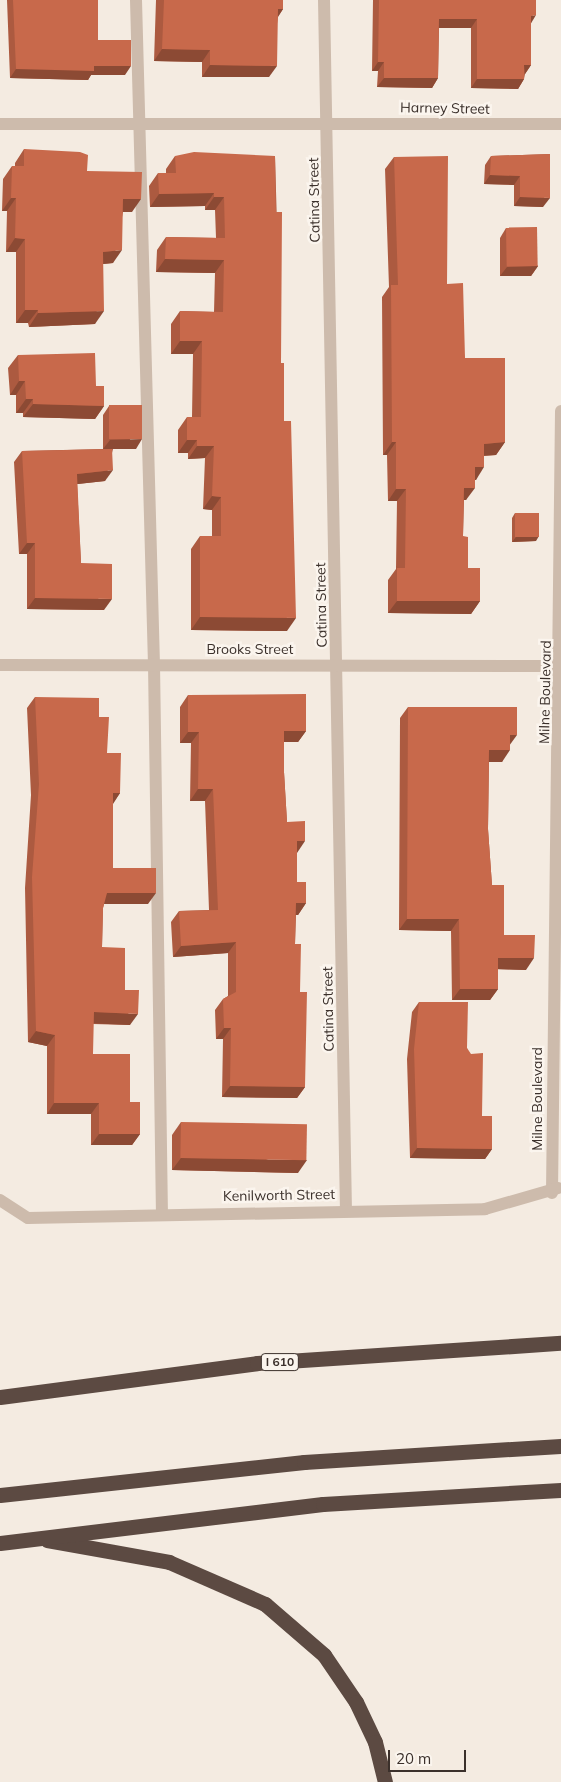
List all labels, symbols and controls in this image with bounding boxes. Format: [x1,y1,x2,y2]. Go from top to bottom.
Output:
street label: Harney Street [400,99,490,117]
street label: Catina Street [305,157,323,243]
street label: Catina Street [312,562,330,648]
street label: Milne Boulevard [536,640,554,744]
street label: Brooks Street [207,641,293,657]
street label: Catina Street [319,966,337,1052]
street label: Milne Boulevard [529,1047,545,1151]
street label: Kenilworth Street [223,1186,335,1204]
road number: I 610 [260,1352,300,1371]
scale bar [391,1740,468,1772]
text: 20 m [396,1749,431,1768]

